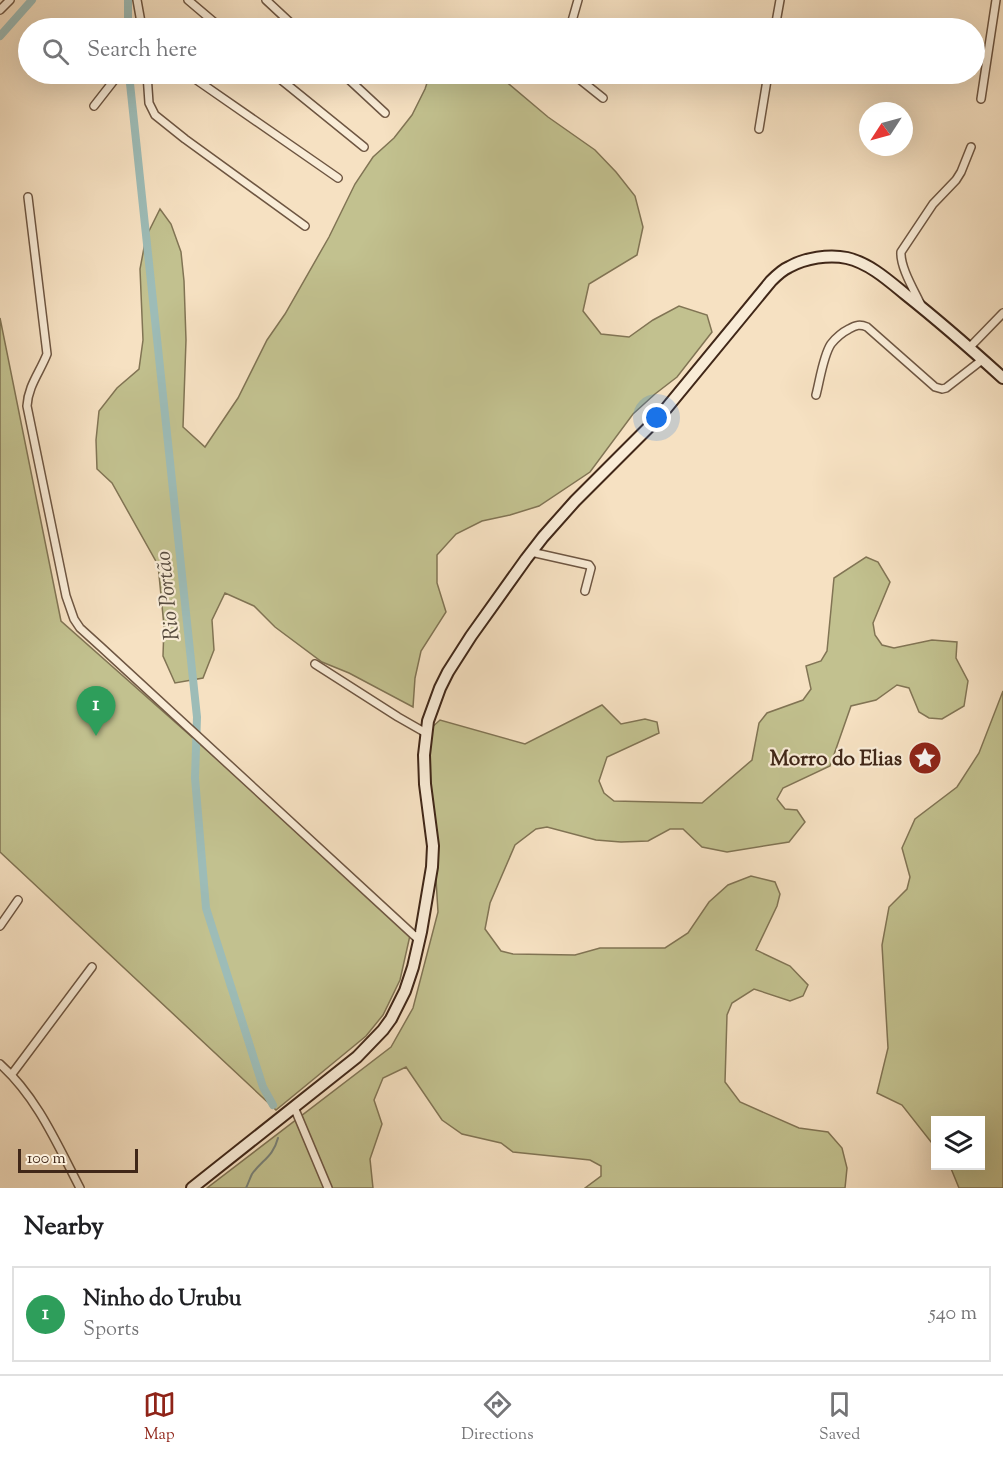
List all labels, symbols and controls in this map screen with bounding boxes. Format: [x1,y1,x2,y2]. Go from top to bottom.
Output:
search box [18,18,985,84]
icon: search [39,35,72,68]
text: Search here [87,35,197,67]
north arrow [859,102,913,156]
your location [642,403,671,432]
water label: Rio Portão [148,549,190,642]
pin: 1 [76,686,116,736]
place icon: Morro do Elias [907,740,943,776]
place label: Morro do Elias [770,745,902,775]
map controls [931,1116,985,1170]
button: layers [931,1116,985,1170]
scale bar [18,1146,138,1174]
text: 100 m [27,1148,66,1171]
text: Nearby [24,1209,104,1246]
text: Ninho do Urubu [83,1284,241,1316]
text: 1 [42,1300,49,1329]
text: 540 m [929,1300,977,1329]
text: Sports [83,1316,139,1345]
tab: Map [143,1388,176,1447]
tab: Directions [461,1388,534,1447]
tab: Saved [819,1388,860,1447]

